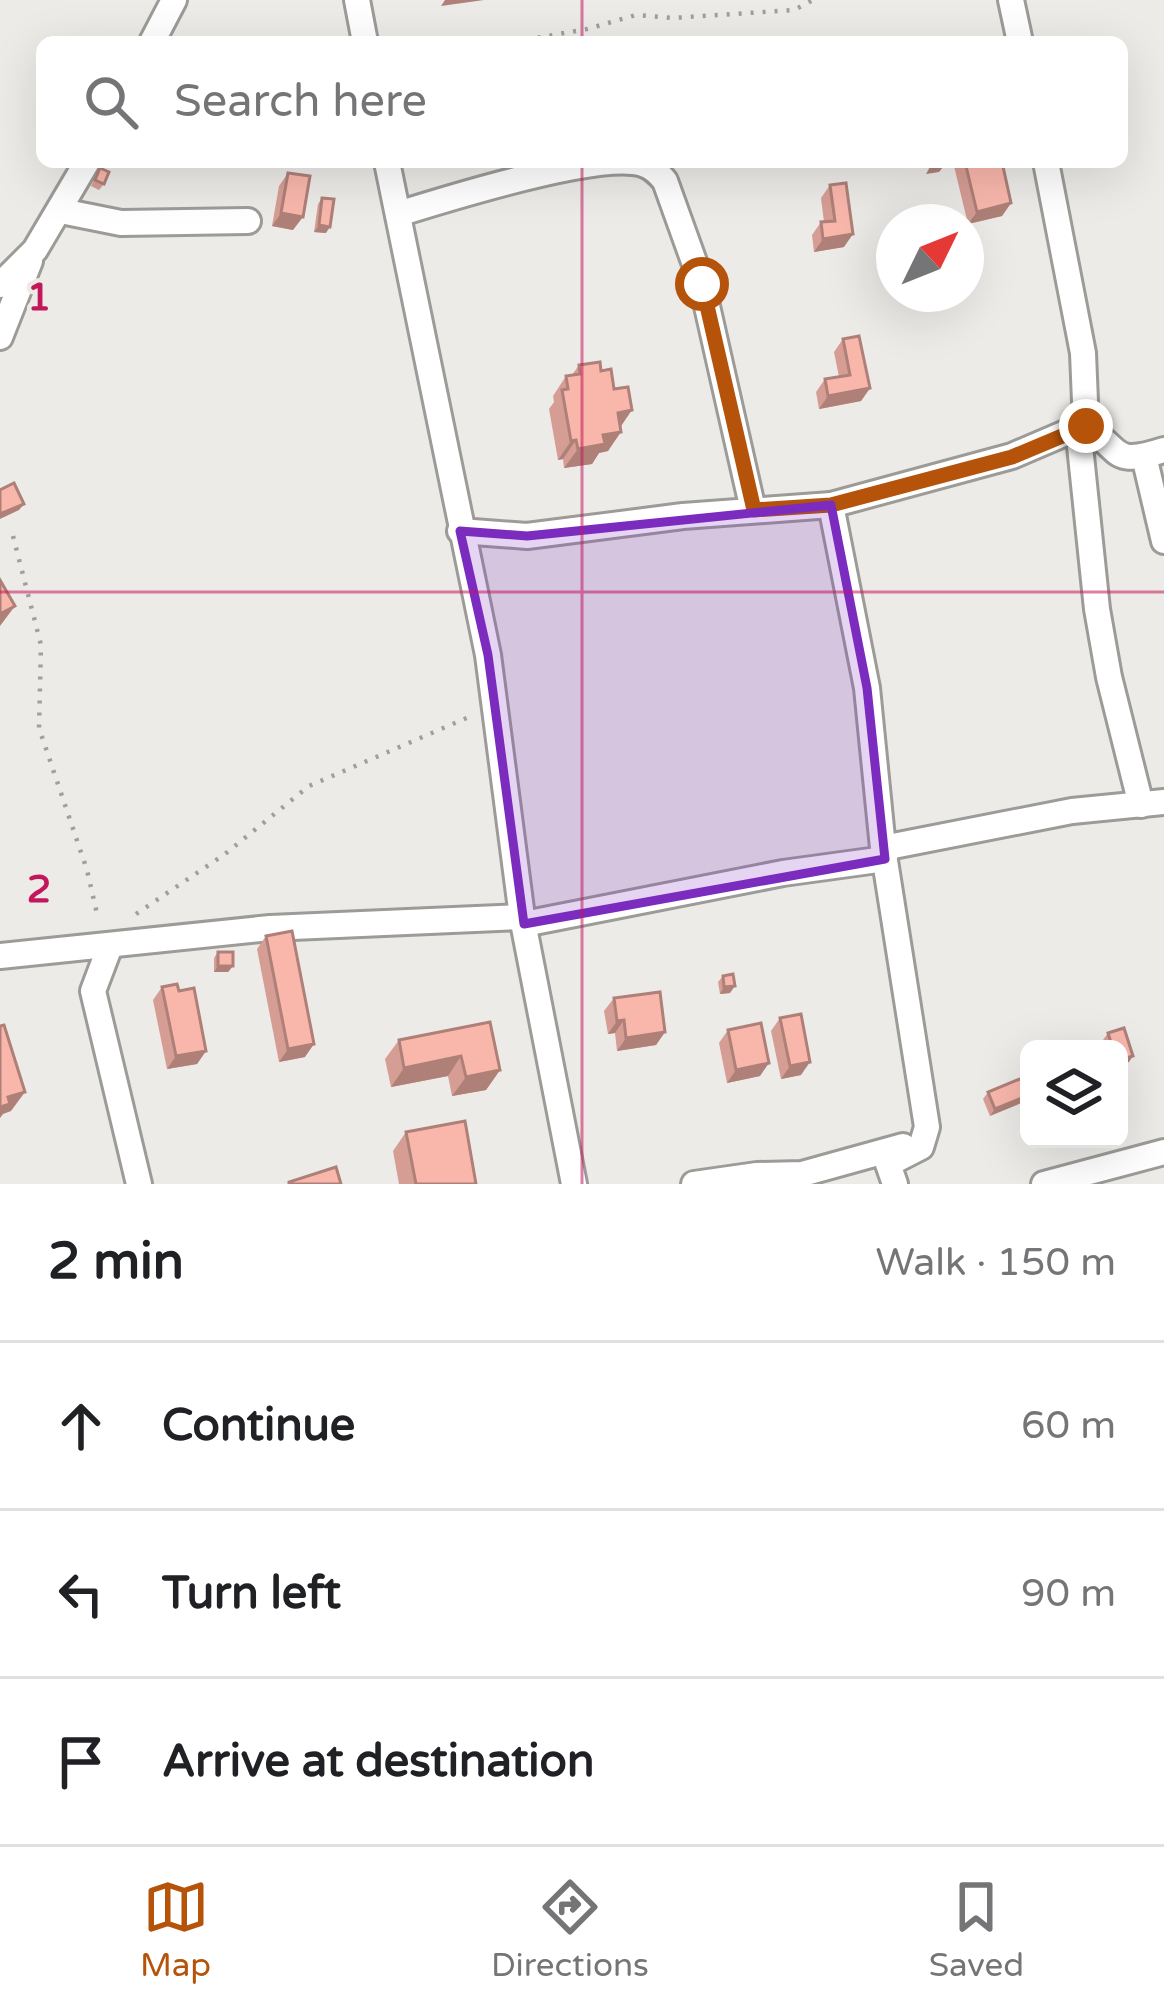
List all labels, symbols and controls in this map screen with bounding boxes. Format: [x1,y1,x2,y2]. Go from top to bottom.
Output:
search box [36,36,1128,168]
icon: search [78,69,144,135]
text: Search here [174,75,427,129]
north arrow [876,204,984,312]
route start [675,257,729,311]
text: 1 [27,274,51,321]
route end [1059,399,1113,453]
text: 2 [27,866,51,913]
map controls [1020,1040,1128,1148]
button: layers [1020,1040,1128,1148]
text: 2 min [48,1231,184,1293]
text: Walk · 150 m [875,1239,1116,1286]
icon: ahead [48,1393,114,1459]
text: Continue [162,1399,355,1453]
text: 60 m [1021,1402,1116,1449]
icon: left [48,1561,114,1627]
text: Turn left [162,1567,341,1621]
text: 90 m [1021,1570,1116,1617]
icon: arrive [48,1729,114,1795]
text: Arrive at destination [162,1735,594,1789]
tab: Map [140,1874,211,1985]
tab: Directions [491,1874,649,1985]
tab: Saved [929,1874,1024,1985]

